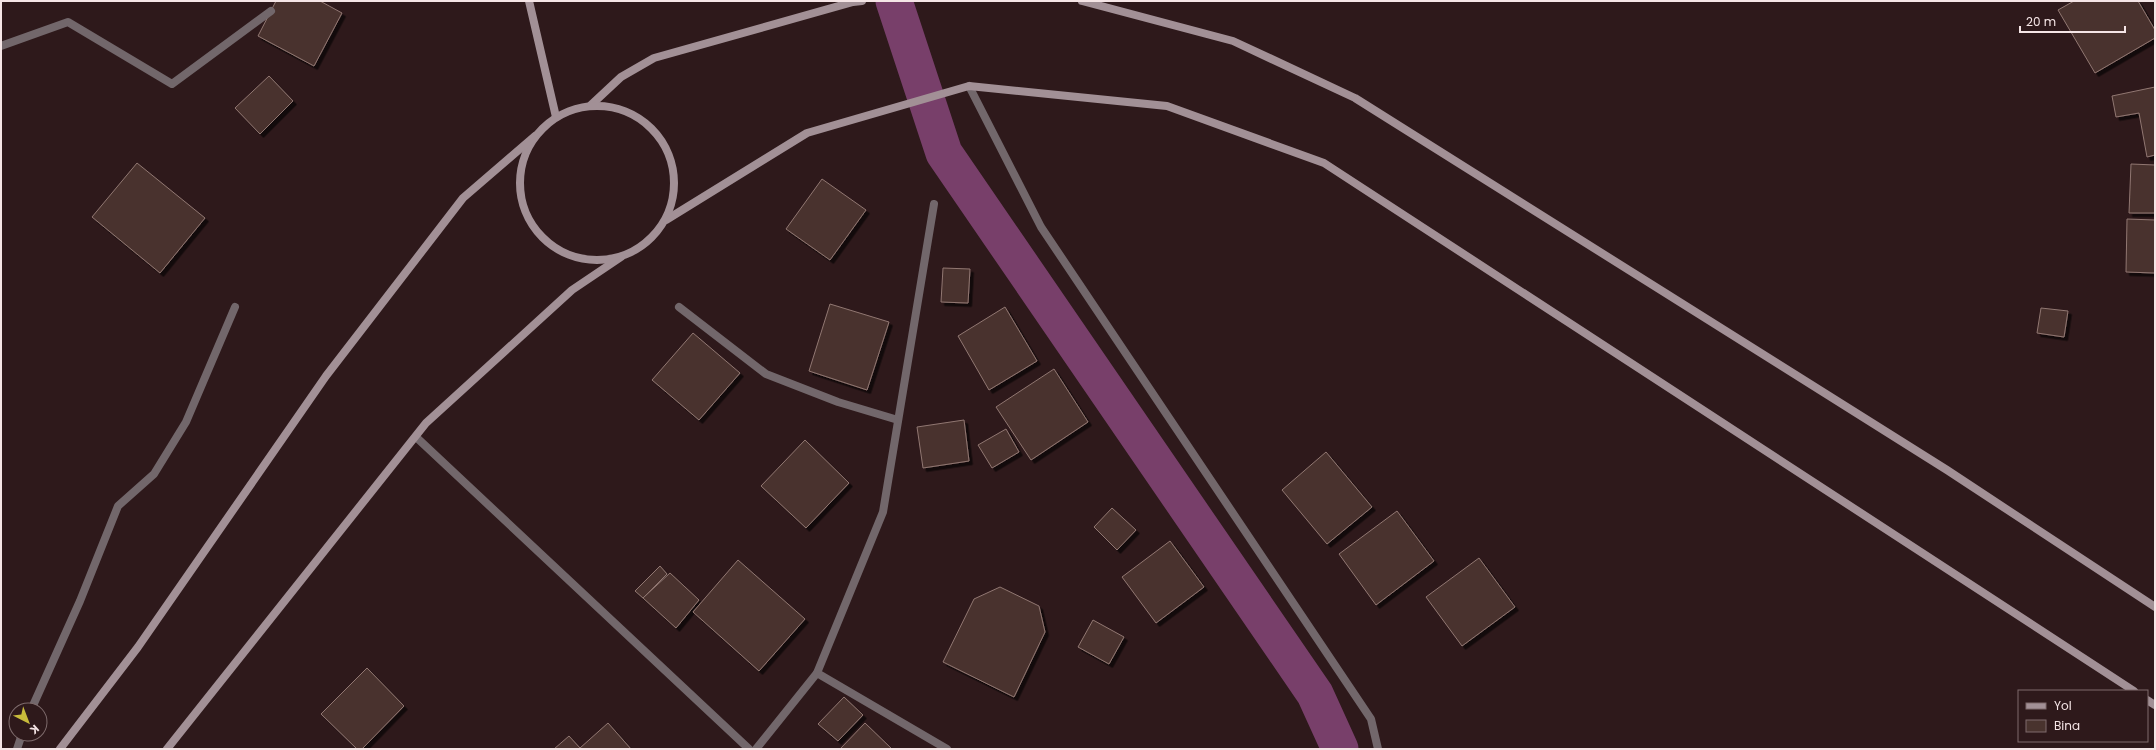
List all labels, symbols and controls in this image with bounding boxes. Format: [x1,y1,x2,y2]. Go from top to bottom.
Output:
scale bar [2020,8,2125,34]
text: 20 m [2026,13,2056,30]
legend [2018,690,2148,742]
text: Yol [2054,697,2072,714]
north arrow [8,702,48,742]
text: Bina [2054,717,2080,734]
text: K [26,721,43,738]

